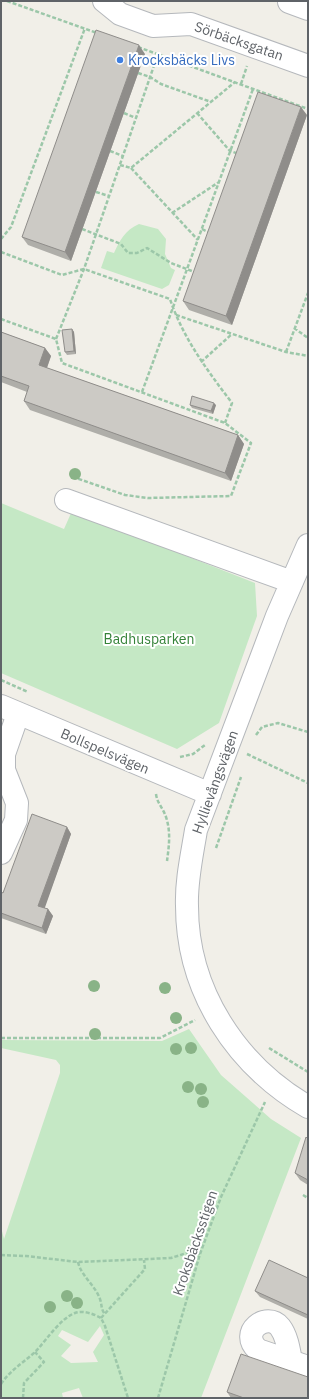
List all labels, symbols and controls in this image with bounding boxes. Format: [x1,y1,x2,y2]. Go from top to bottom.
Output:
street label: Sörbäcksgatan [192,17,286,65]
place label: Krocksbäcks Livs [128,51,235,69]
marker: Krocksbäcks Livs [115,55,125,65]
park label: Badhusparken [104,630,194,648]
street label: Bollspelsvägen [58,724,152,778]
street label: Hyllievångsvägen [188,728,242,836]
street label: Kroksbäcksstigen [169,1188,221,1298]

